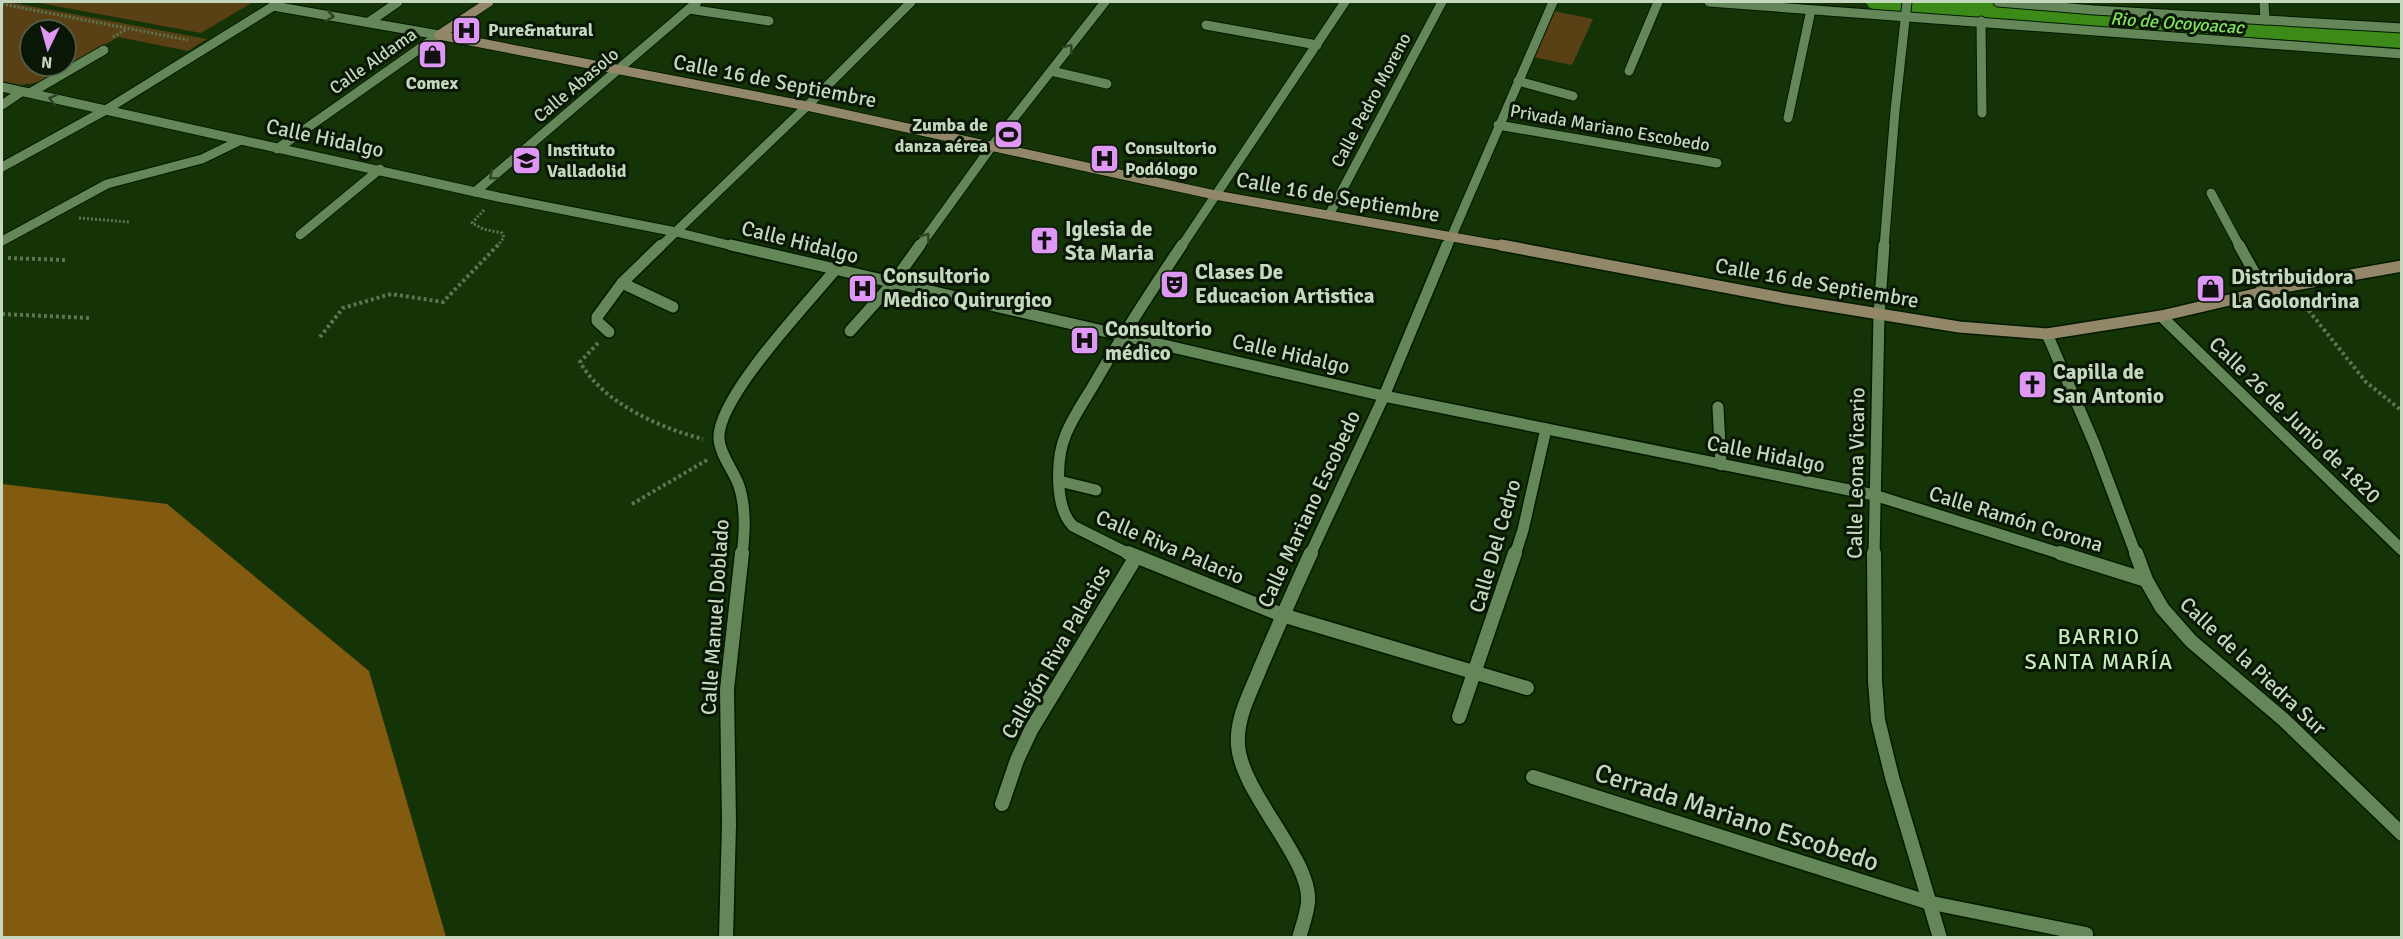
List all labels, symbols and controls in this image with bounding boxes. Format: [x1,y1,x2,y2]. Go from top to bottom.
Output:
water label: Rio de Ocoyoacac [2110,7,2246,39]
one-way arrow [325,9,335,22]
hospital icon: Pure&natural [451,14,483,46]
north arrow [18,18,78,78]
place label: Pure&natural [488,19,594,41]
street label: Calle Aldama [325,23,421,99]
street label: Calle Pedro Moreno [1326,29,1416,171]
shop icon: Comex [416,38,448,70]
street label: Calle Abasolo [529,43,623,127]
one-way arrow [1062,43,1073,54]
street label: Calle 16 de Septiembre [671,49,879,113]
text: N [40,51,53,72]
place label: Comex [406,72,459,94]
one-way arrow [48,93,58,106]
street label: Privada Mariano Escobedo [1508,100,1712,156]
street label: Calle Hidalgo [264,113,386,163]
place label: Zumba de danza aérea [895,114,988,157]
sports icon: Zumba de danza aérea [993,119,1025,151]
place label: Consultorio Podólogo [1125,137,1217,180]
place label: Instituto Valladolid [547,139,627,182]
hospital icon: Consultorio Podólogo [1088,142,1120,174]
school or university icon: Instituto Valladolid [510,144,542,176]
street label: Calle 16 de Septiembre [1234,166,1442,228]
one-way arrow [489,169,500,180]
street label: Calle Hidalgo [739,215,861,269]
place label: Iglesia de Sta Maria [1065,216,1154,266]
church icon: Iglesia de Sta Maria [1028,225,1060,257]
one-way arrow [919,232,930,243]
street label: Calle 16 de Septiembre [1713,252,1921,314]
place label: Clases De Educacion Artistica [1195,259,1375,309]
place label: Consultorio Medico Quirurgico [883,263,1052,313]
place label: Distribuidora La Golondrina [2231,264,2360,314]
theatre icon: Clases De Educacion Artistica [1158,268,1190,300]
hospital icon: Consultorio Medico Quirurgico [846,272,878,304]
shop icon: Distribuidora La Golondrina [2194,273,2226,305]
place label: Consultorio médico [1105,316,1212,366]
hospital icon: Consultorio médico [1068,325,1100,357]
street label: Calle Hidalgo [1230,328,1352,380]
street label: Calle 26 de Junio de 1820 [2204,331,2386,509]
place label: Capilla de San Antonio [2053,359,2164,409]
church icon: Capilla de San Antonio [2016,368,2048,400]
street label: Calle Leona Vicario [1842,387,1870,559]
street label: Calle Mariano Escobedo [1252,406,1366,612]
street label: Calle Hidalgo [1705,430,1827,478]
street label: Calle Del Cedro [1464,476,1526,616]
street label: Calle Ramón Corona [1926,480,2106,558]
street label: Calle Riva Palacio [1092,504,1248,590]
street label: Calle Manuel Doblado [695,518,735,716]
street label: Callejón Riva Palacios [996,561,1116,743]
street label: Calle de la Piedra Sur [2174,591,2332,741]
district label: BARRIO SANTA MARÍA [2024,623,2174,675]
street label: Cerrada Mariano Escobedo [1591,757,1883,879]

